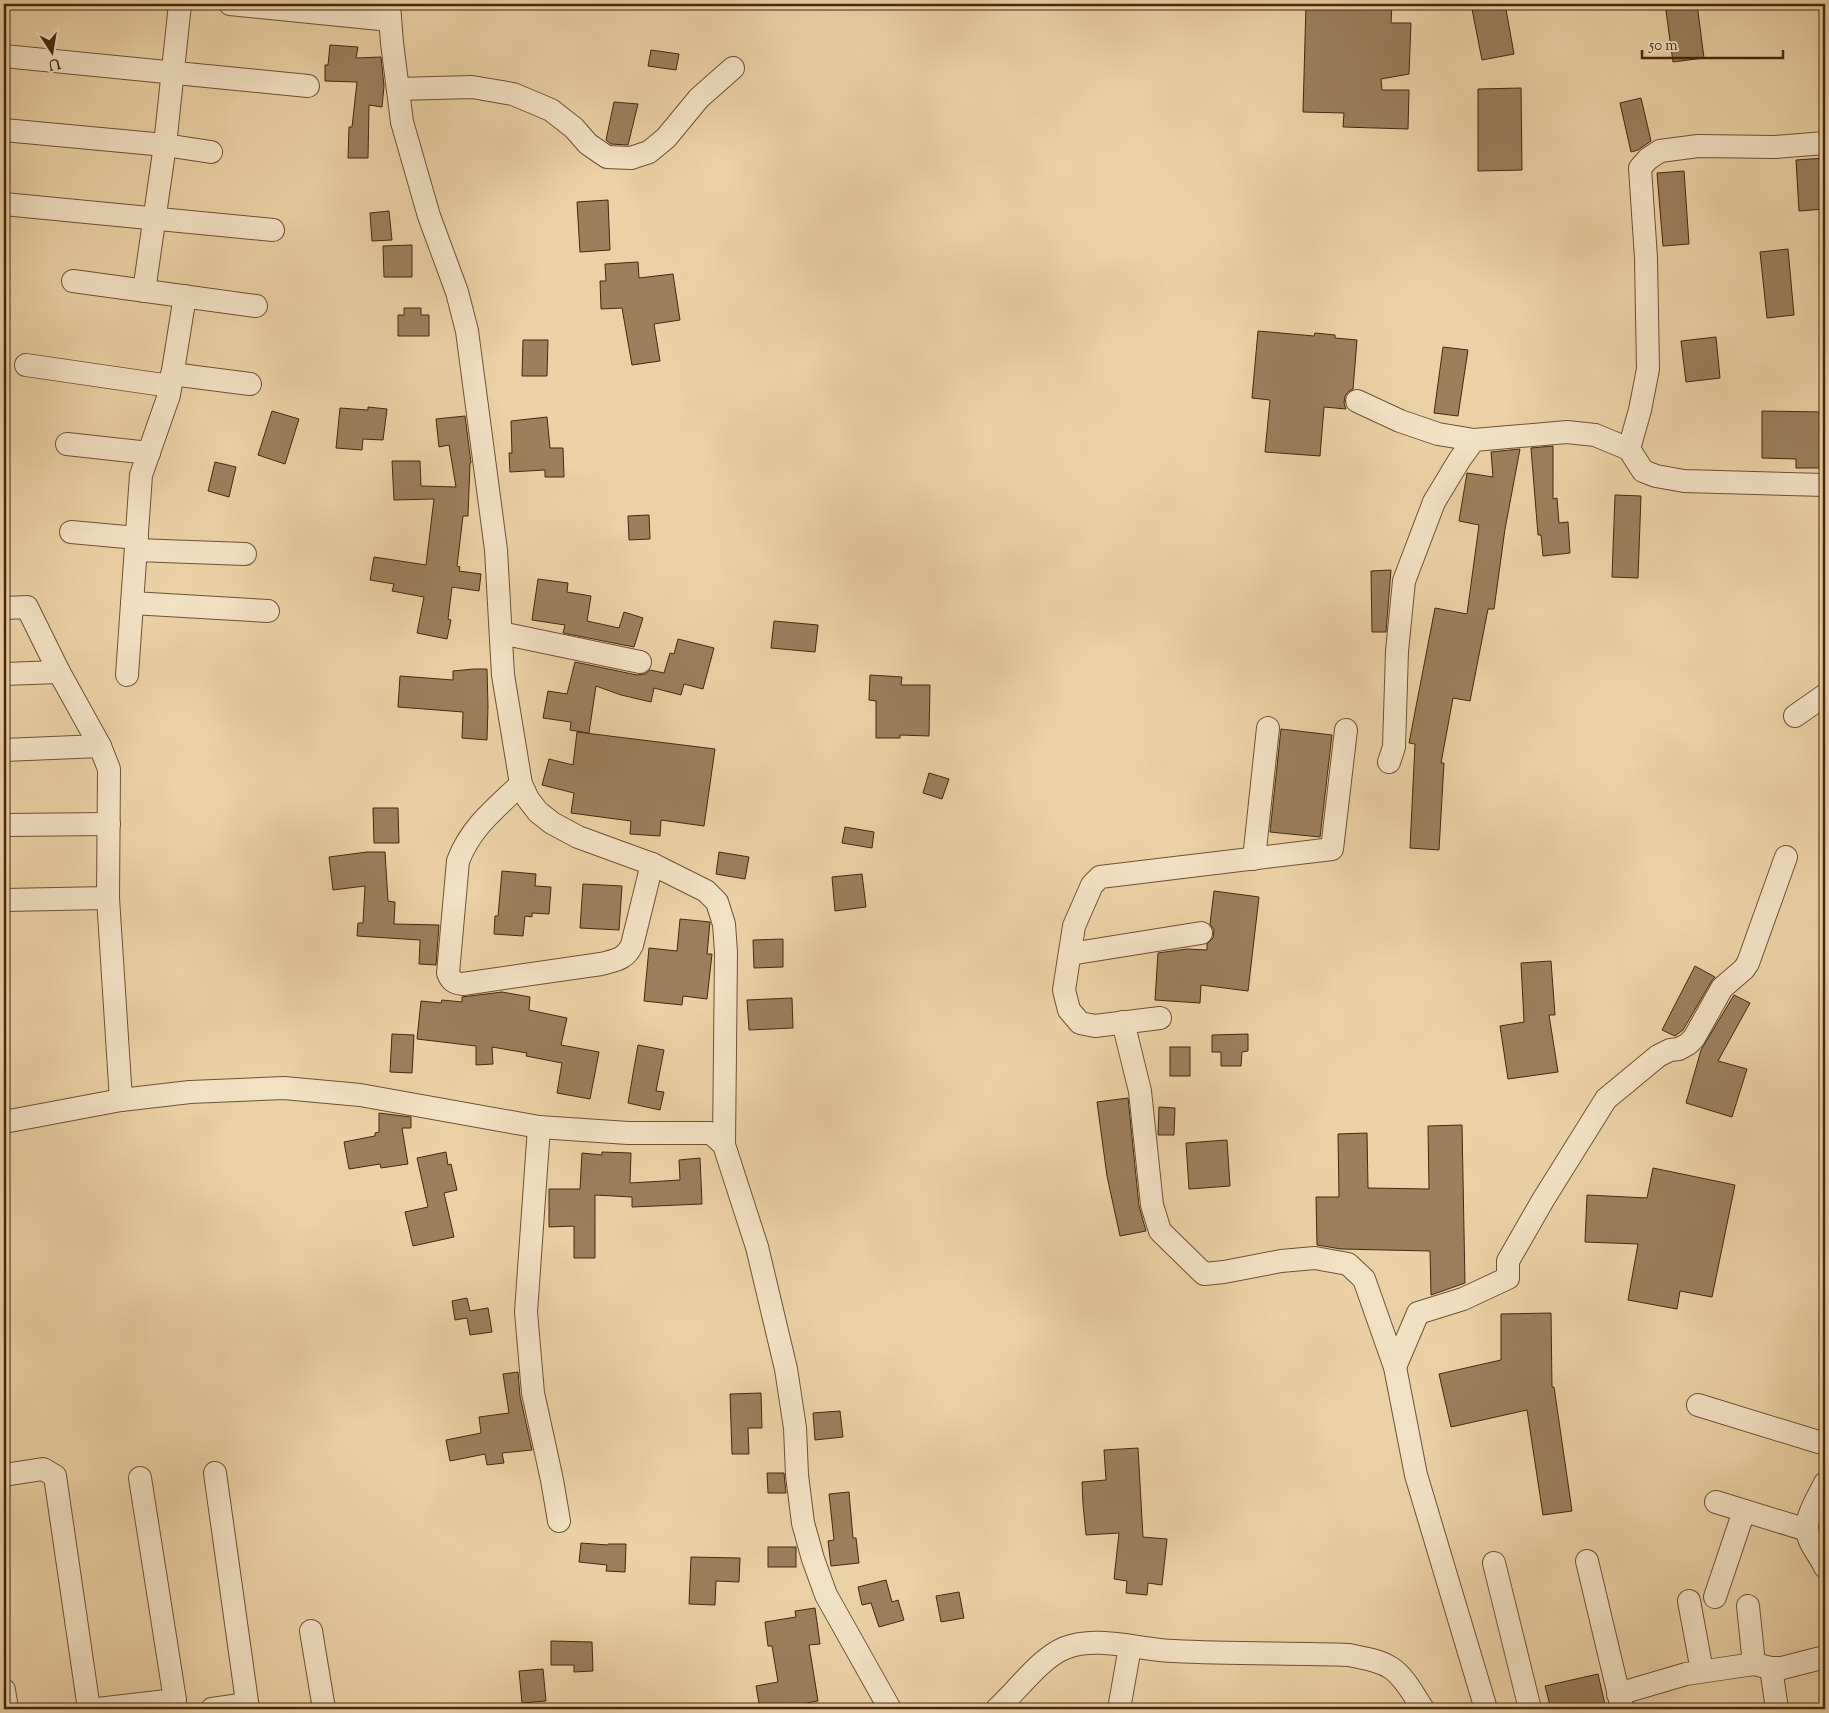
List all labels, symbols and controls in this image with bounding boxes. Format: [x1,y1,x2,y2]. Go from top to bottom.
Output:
north arrow [28,28,78,78]
scale bar [1642,28,1783,60]
text: 50 m [1648,36,1678,57]
text: U [46,52,62,74]

